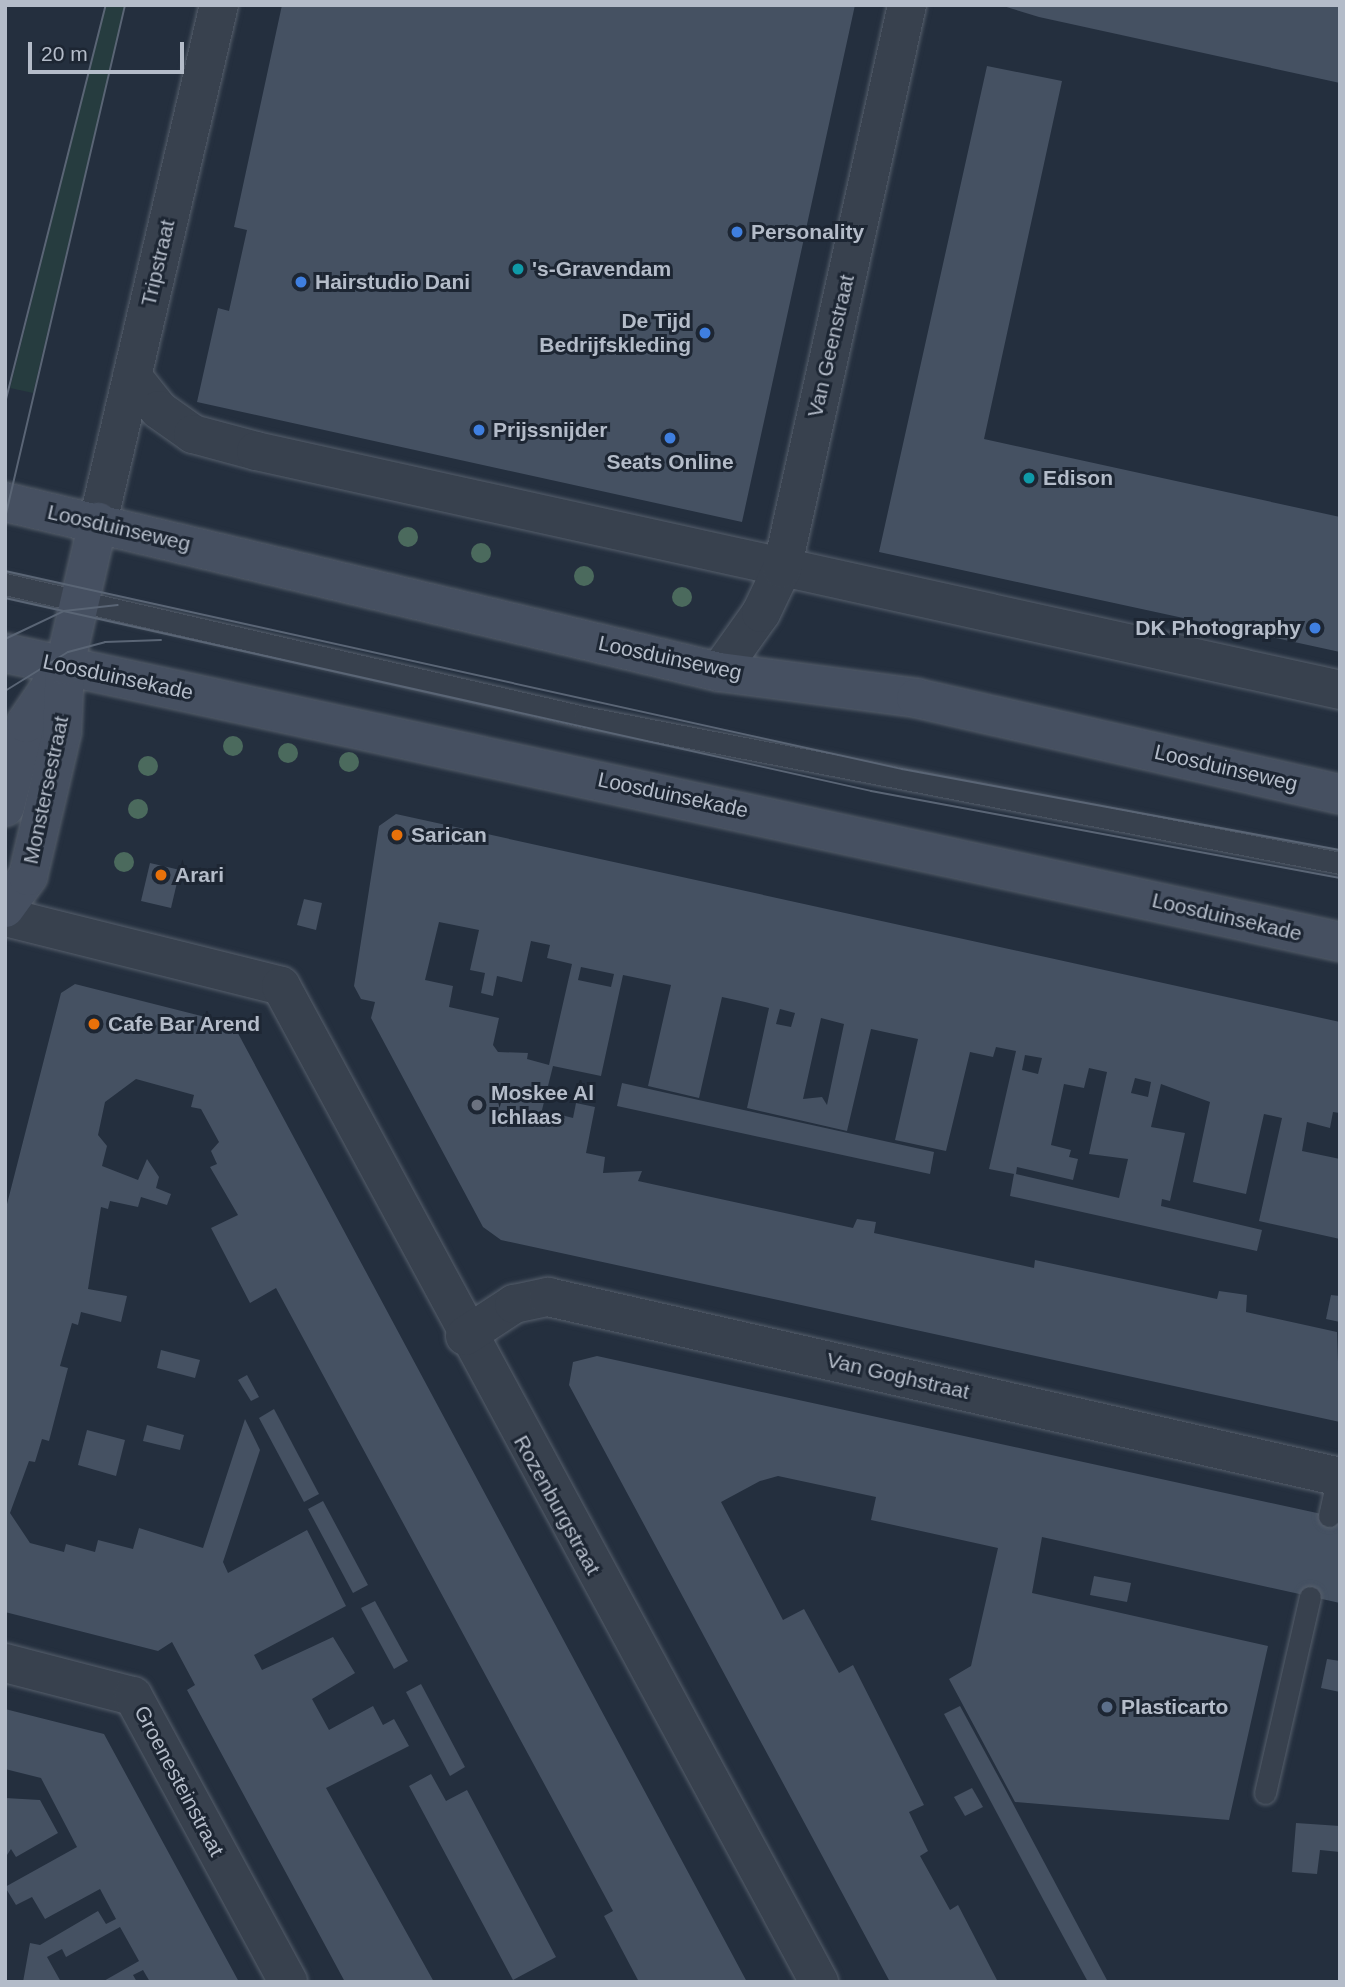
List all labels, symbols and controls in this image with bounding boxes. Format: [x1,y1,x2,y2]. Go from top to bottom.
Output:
scale bar [32,28,187,72]
text: 20 m [41,42,88,65]
street label: Tripstraat [136,217,180,309]
place label: Personality [751,219,864,245]
marker: Personality [729,224,745,240]
place label: 's-Gravendam [532,256,671,282]
marker: 's-Gravendam [510,261,526,277]
place label: Hairstudio Dani [315,269,470,295]
street label: Van Geenstraat [802,272,860,420]
marker: Hairstudio Dani [293,274,309,290]
place label: De Tijd Bedrijfskleding [539,308,691,358]
marker: De Tijd Bedrijfskleding [697,325,713,341]
place label: Prijssnijder [493,417,607,443]
marker: Prijssnijder [471,422,487,438]
marker: Seats Online [662,430,678,446]
place label: Seats Online [606,449,734,475]
place label: Edison [1043,465,1113,491]
marker: Edison [1021,470,1037,486]
street label: Loosduinseweg [45,499,193,557]
place label: DK Photography [1135,615,1301,641]
marker: DK Photography [1307,620,1323,636]
street label: Loosduinseweg [596,631,744,685]
street label: Loosduinsekade [41,649,195,705]
street label: Monstersestraat [18,714,74,866]
street label: Loosduinseweg [1152,739,1300,797]
street label: Loosduinsekade [596,767,750,823]
place label: Sarican [411,822,487,848]
marker: Sarican [389,827,405,843]
place label: Arari [175,862,224,888]
marker: Arari [153,867,169,883]
street label: Loosduinsekade [1150,888,1304,946]
place label: Cafe Bar Arend [108,1011,261,1037]
marker: Cafe Bar Arend [86,1016,102,1032]
place label: Moskee Al Ichlaas [491,1080,595,1130]
marker: Moskee Al Ichlaas [469,1097,485,1113]
street label: Van Goghstraat [824,1347,972,1405]
street label: Rozenburgstraat [508,1431,606,1579]
place label: Plasticarto [1121,1694,1228,1720]
marker: Plasticarto [1099,1699,1115,1715]
street label: Groenesteinstraat [129,1701,229,1861]

